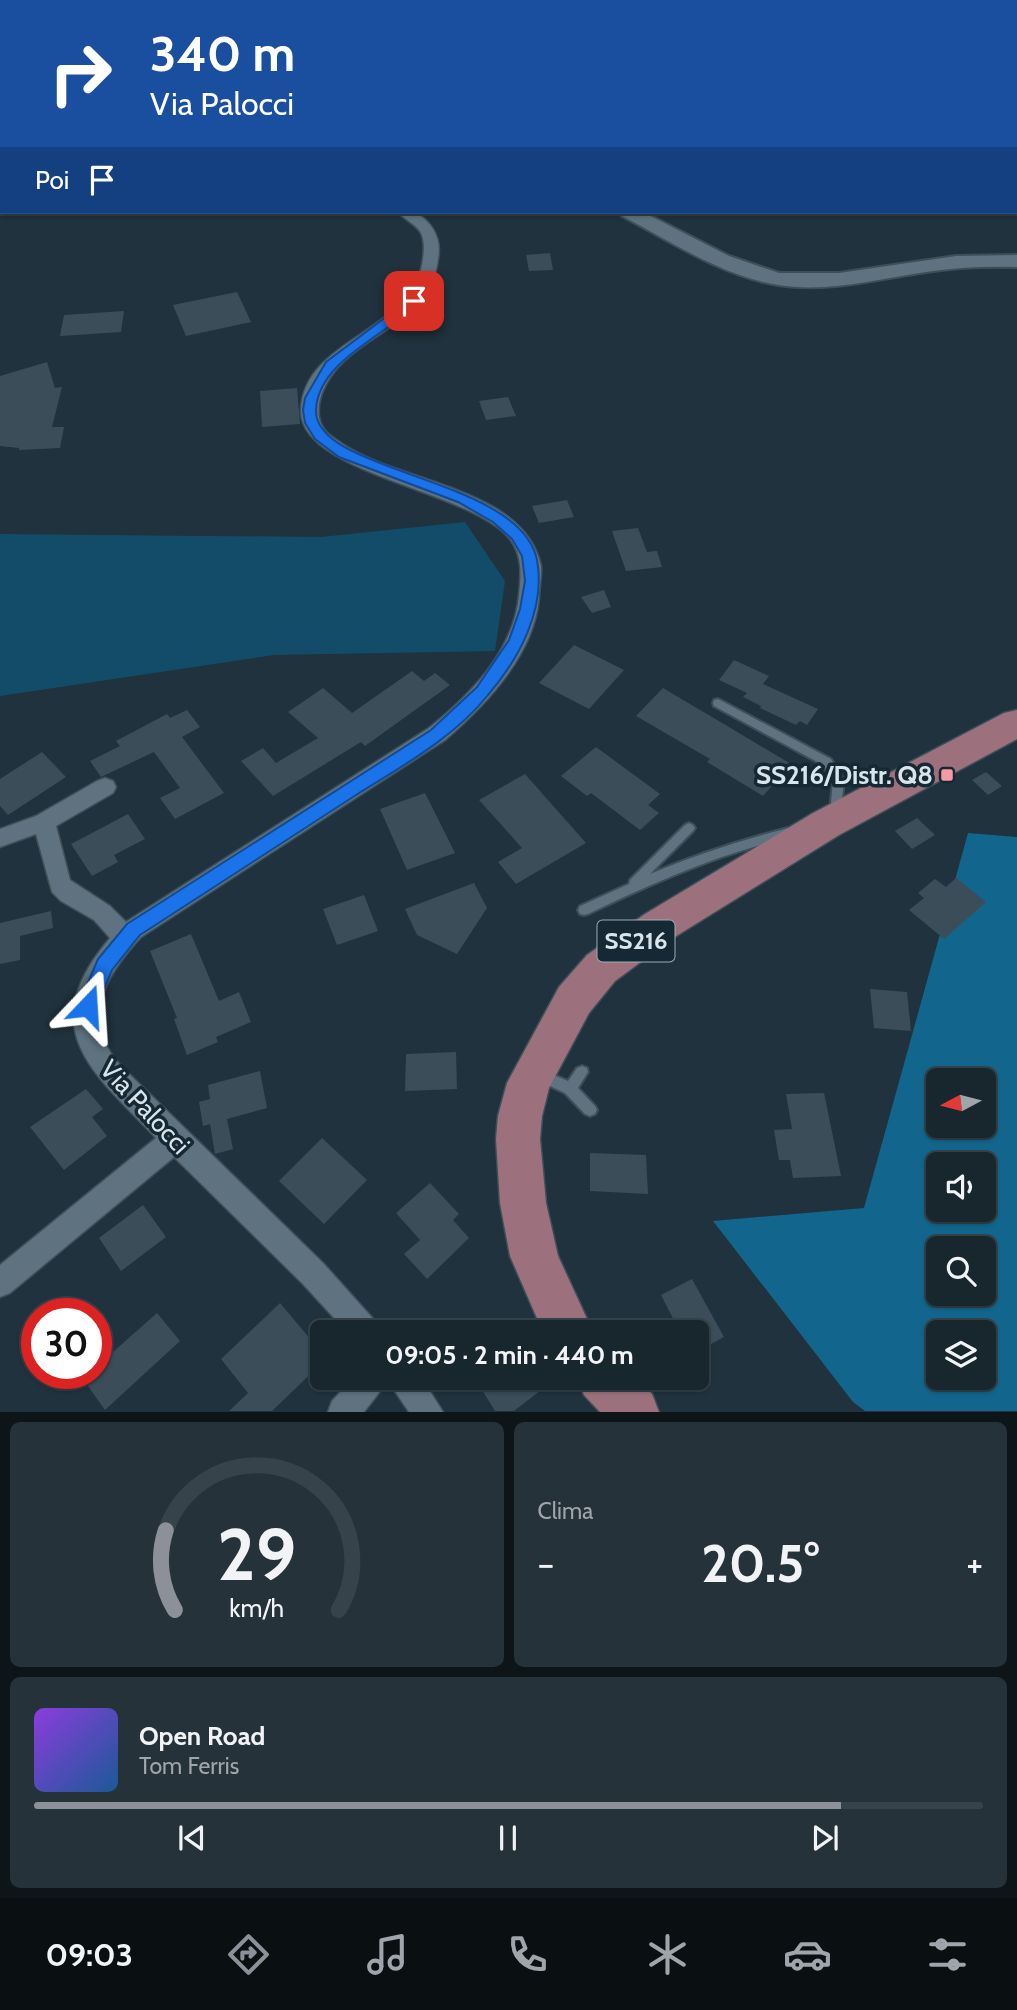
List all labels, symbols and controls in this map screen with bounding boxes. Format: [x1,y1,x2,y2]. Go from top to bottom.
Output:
text: 340 m [150,24,295,83]
icon: right [35,28,126,119]
text: Via Palocci [150,84,294,123]
icon: arrive [83,161,121,199]
text: Poi [35,164,69,196]
pin [384,271,444,331]
icon: arrive [395,282,433,320]
place label: SS216/Distr. Q8 [756,759,933,791]
marker: SS216/Distr. Q8 [939,767,955,783]
road number: SS216 [598,920,674,961]
position arrow [51,969,125,1043]
street label: Via Palocci [93,1053,197,1161]
north arrow [926,1068,996,1138]
map controls [926,1068,996,1390]
button: sound [926,1152,996,1222]
button: search [926,1236,996,1306]
speed limit sign: 30 [21,1298,112,1389]
button: layers [926,1320,996,1390]
text: 09:05 · 2 min · 440 m [385,1339,634,1371]
text: Clima [538,1497,593,1525]
text: 29 [217,1511,296,1599]
text: 20.5° [701,1532,819,1595]
text: − [538,1540,554,1587]
text: + [966,1540,983,1587]
text: km/h [229,1593,284,1623]
text: Open Road [139,1720,265,1752]
text: Tom Ferris [139,1752,239,1780]
icon: previous [173,1819,211,1857]
icon: pause [489,1819,527,1857]
icon: next [806,1819,844,1857]
icon: directions [224,1930,273,1979]
icon: music [363,1930,412,1979]
icon: phone [503,1930,552,1979]
icon: climate [643,1930,692,1979]
icon: car [783,1930,832,1979]
icon: filters [923,1930,972,1979]
text: 09:03 [45,1935,133,1974]

